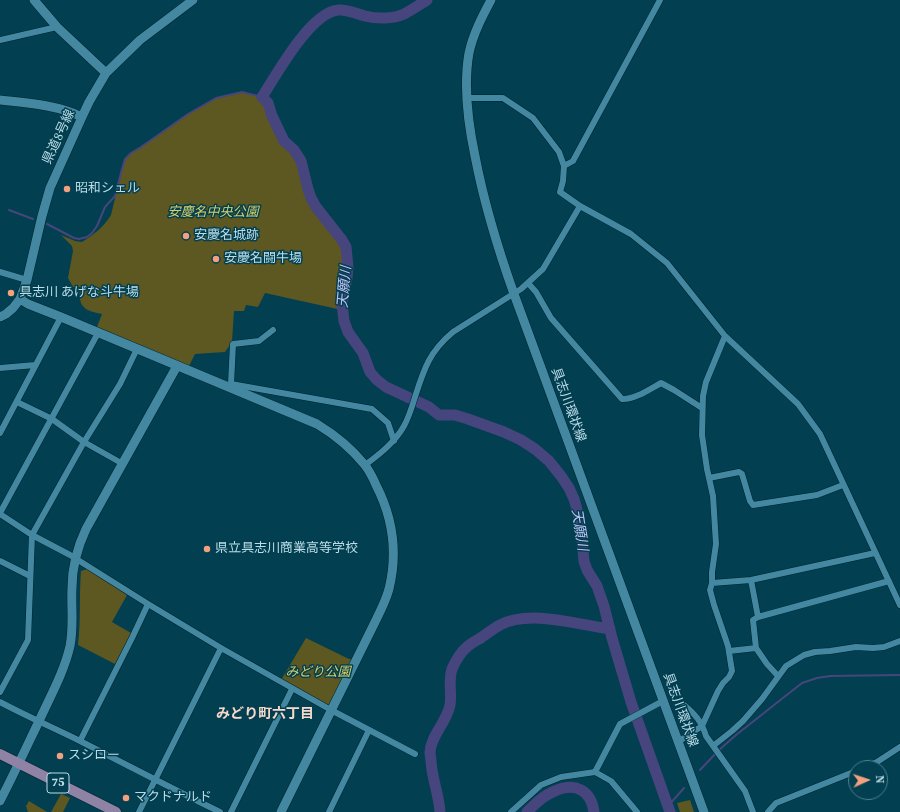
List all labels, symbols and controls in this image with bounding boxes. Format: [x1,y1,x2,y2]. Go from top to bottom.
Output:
street label: 県道8号線 [40,107,78,167]
place label: 昭和シェル [75,181,140,197]
marker: 昭和シェル [62,184,72,194]
park label: 安慶名中央公園 [168,205,258,221]
place label: 安慶名城跡 [194,228,259,244]
marker: 安慶名城跡 [181,231,191,241]
place label: 安慶名闘牛場 [224,251,302,267]
marker: 安慶名闘牛場 [211,254,221,264]
water label: 天願川 [335,265,355,309]
place label: 具志川 あげな斗牛場 [19,285,139,301]
marker: 具志川 あげな斗牛場 [6,288,16,298]
street label: 具志川環状線 [547,366,589,444]
water label: 天願川 [567,508,591,552]
place label: 県立具志川商業高等学校 [215,541,358,557]
marker: 県立具志川商業高等学校 [202,544,212,554]
park label: みどり公園 [286,665,350,681]
street label: 具志川環状線 [659,671,701,749]
district label: みどり町六丁目 [216,706,314,722]
place label: スシロー [68,748,120,764]
marker: スシロー [55,751,65,761]
north arrow [848,760,888,800]
road number: 75 [47,773,69,793]
text: N [872,775,887,784]
place label: マクドナルド [134,790,212,806]
marker: マクドナルド [121,793,131,803]

